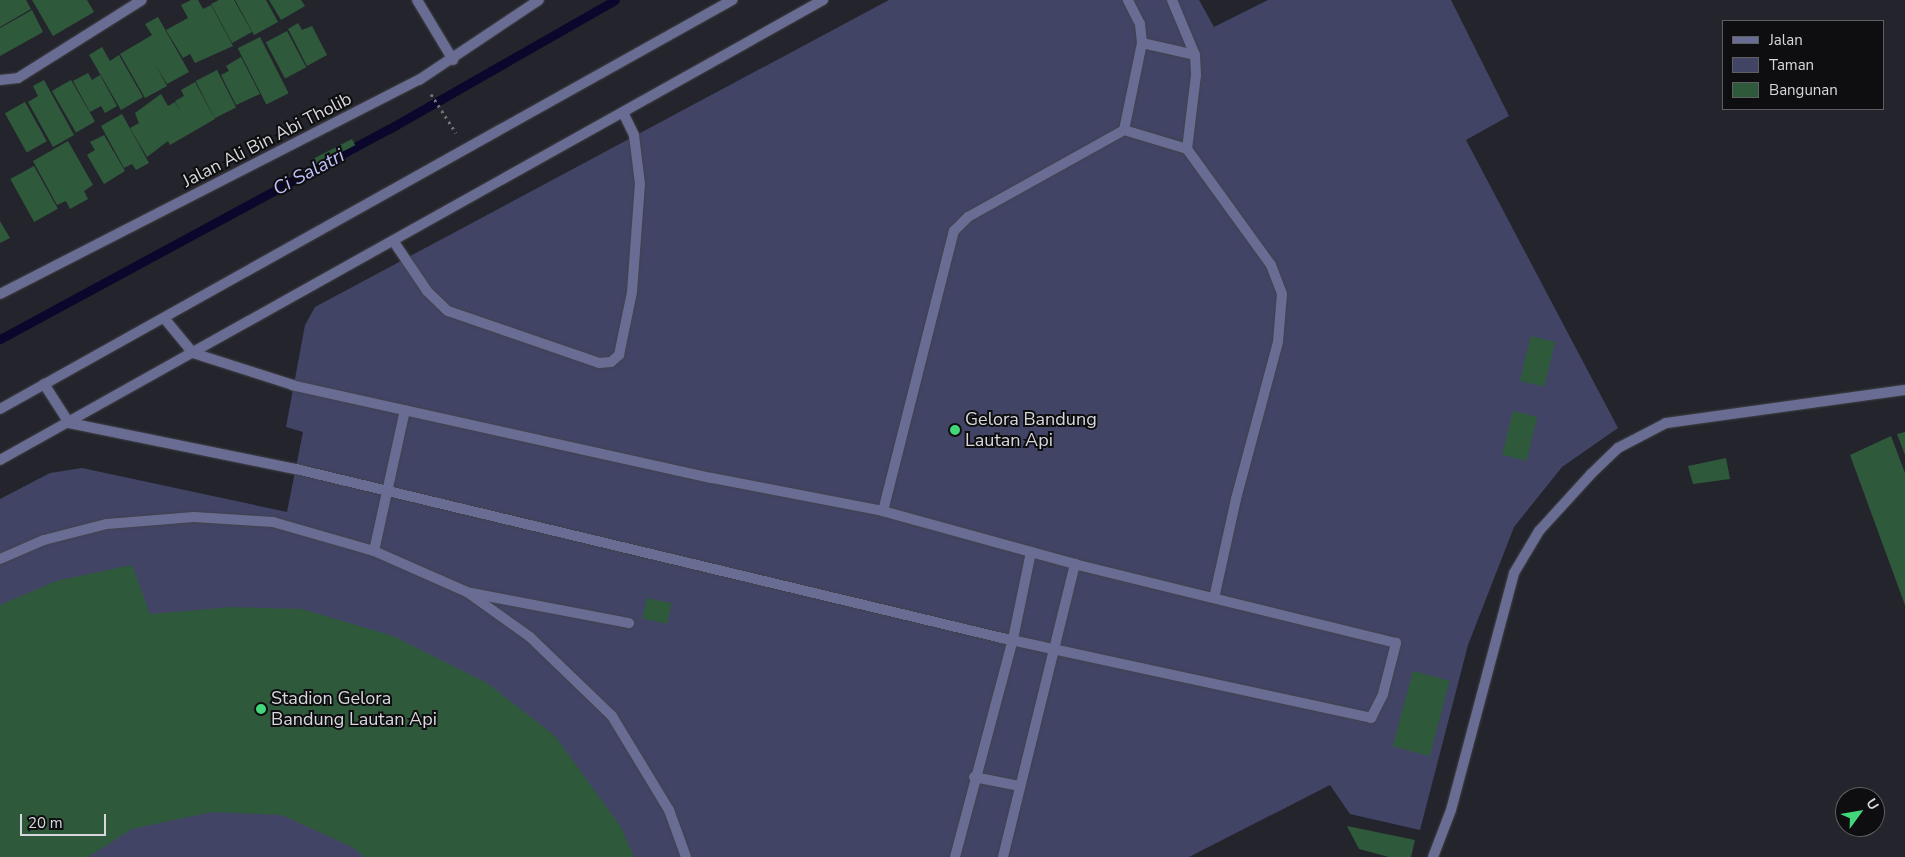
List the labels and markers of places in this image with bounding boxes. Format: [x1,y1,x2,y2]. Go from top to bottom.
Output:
place label: Gelora Bandung Lautan Api [965,409,1097,452]
marker: Gelora Bandung Lautan Api [949,424,961,436]
place label: Stadion Gelora Bandung Lautan Api [271,688,437,731]
marker: Stadion Gelora Bandung Lautan Api [255,703,267,715]

